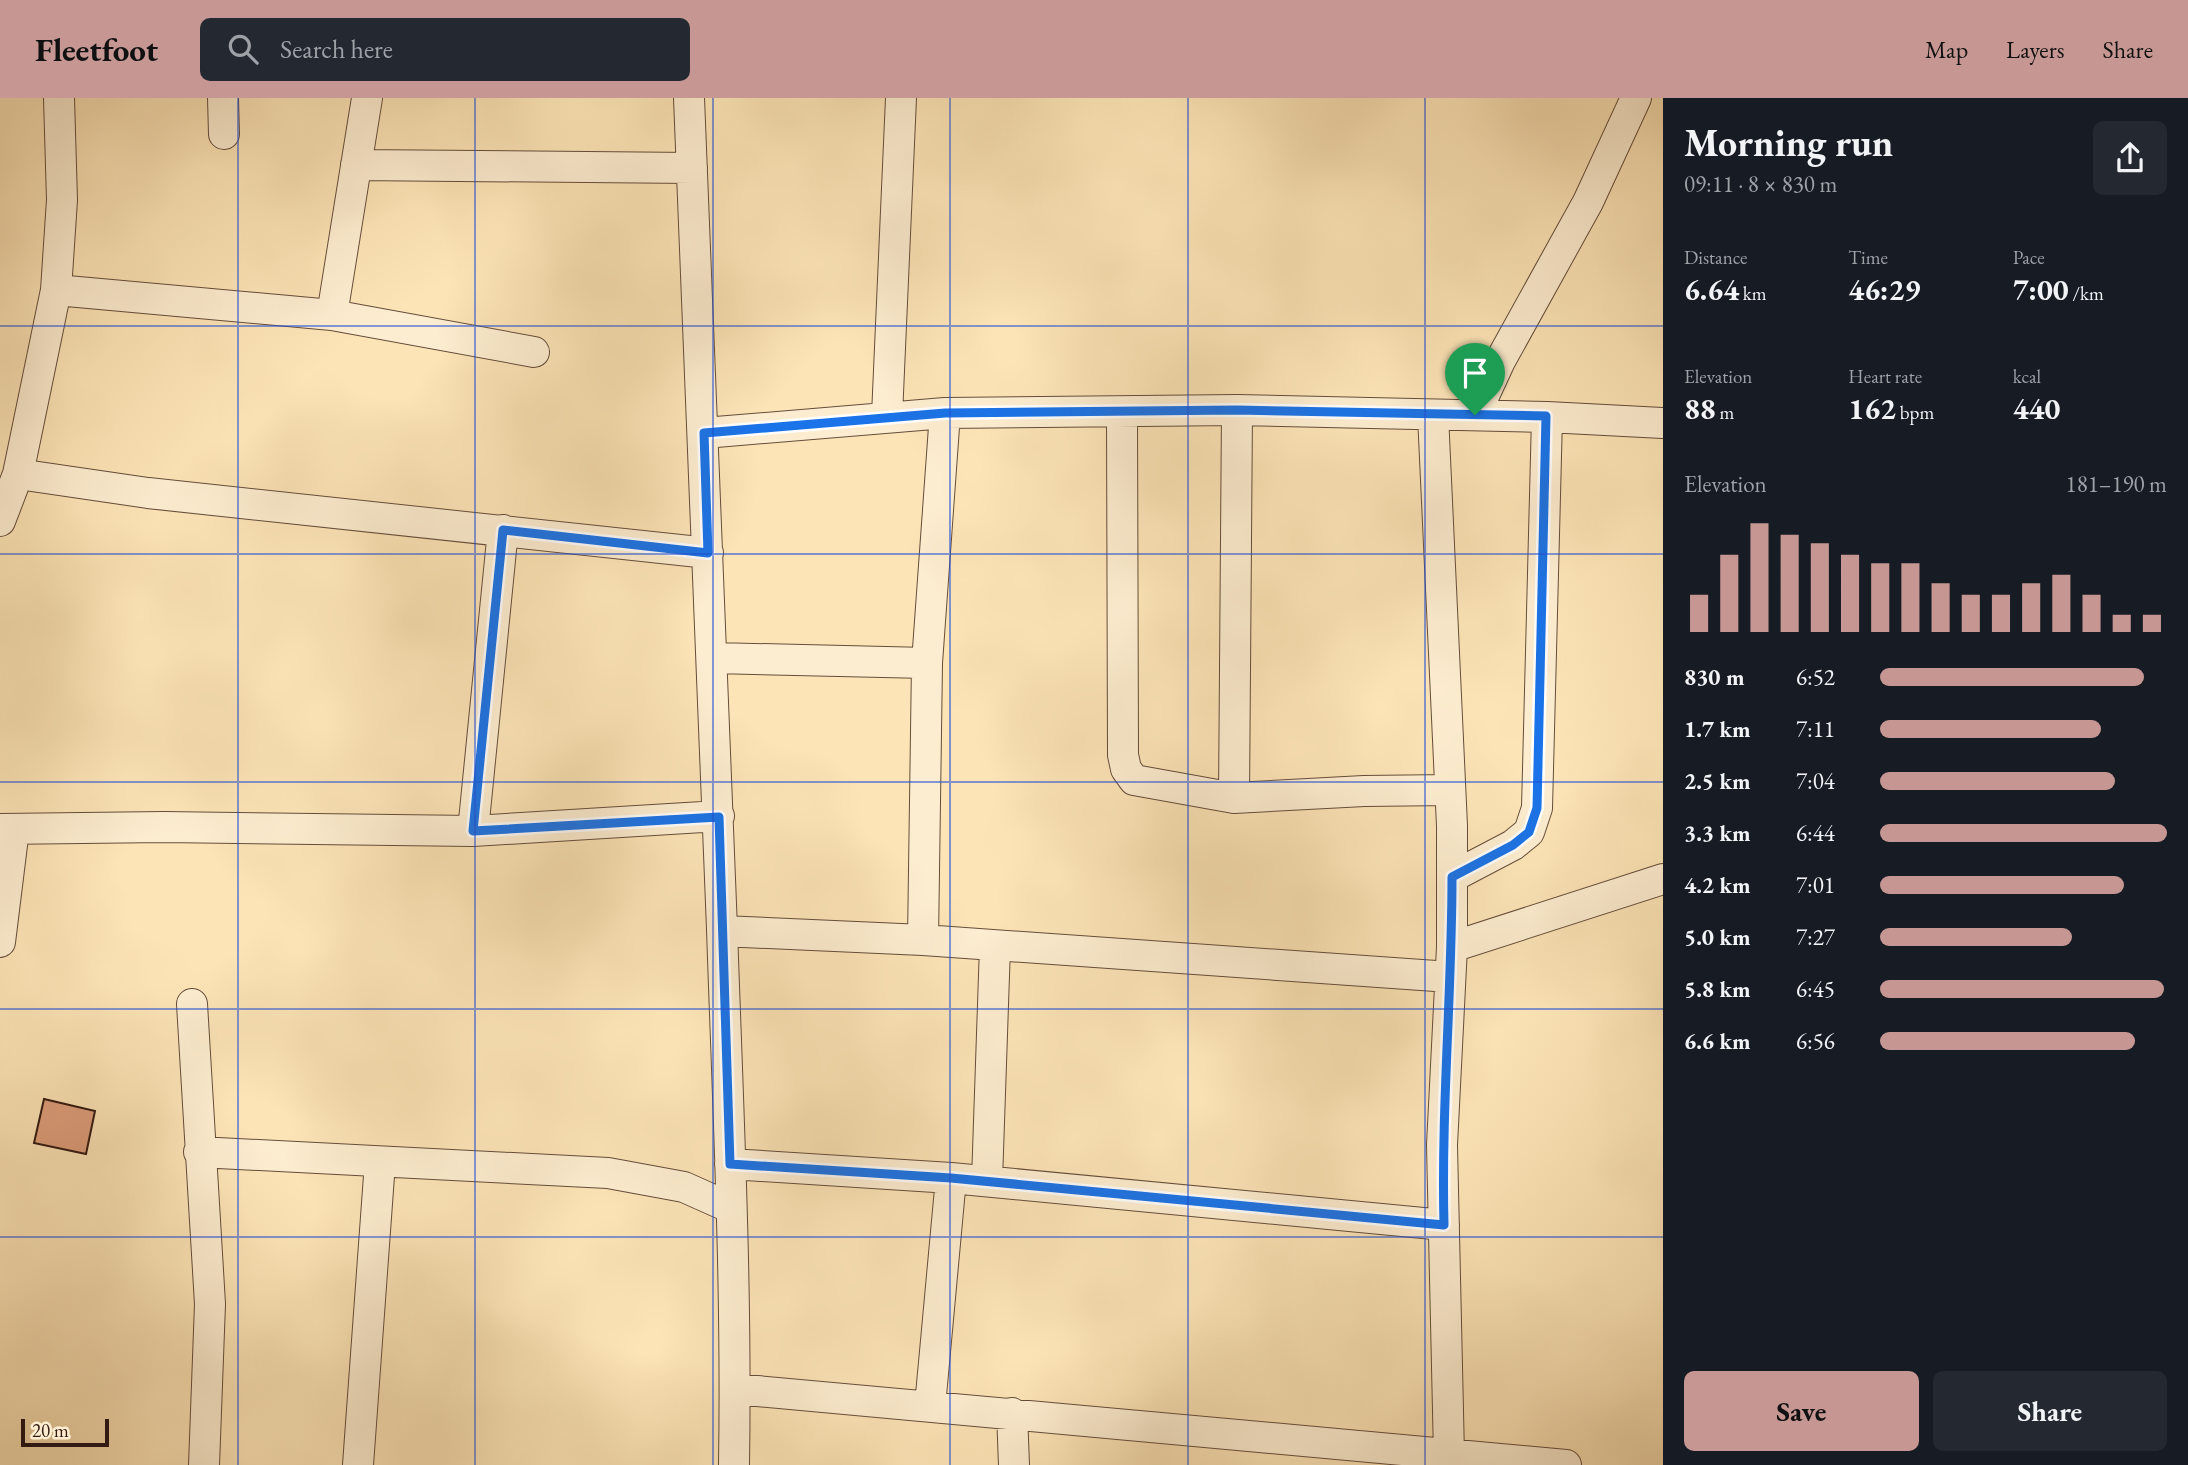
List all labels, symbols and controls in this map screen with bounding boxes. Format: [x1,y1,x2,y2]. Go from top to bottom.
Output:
search box [200,18,690,81]
text: Fleetfoot [35,28,158,71]
icon: search [224,30,262,68]
text: Search here [280,32,393,66]
text: Map [1925,34,1968,65]
text: Layers [2006,34,2065,65]
text: Share [2103,34,2153,65]
text: Morning run [1684,118,1893,167]
button: share [2093,121,2167,195]
text: 09:11 · 8 × 830 m [1684,169,1837,199]
text: Distance [1684,245,1747,270]
text: Time [1848,245,1888,270]
text: Pace [2013,245,2045,270]
text: 6.64 [1684,270,1739,309]
text: 46:29 [1848,270,1920,309]
text: 7:00 [2013,270,2069,309]
text: km [1739,281,1767,306]
text: /km [2069,281,2104,306]
pin [1445,343,1505,415]
icon: arrive [1456,354,1494,392]
text: Elevation [1684,364,1752,389]
text: Heart rate [1848,364,1922,389]
text: kcal [2013,364,2041,389]
text: 88 [1684,389,1716,428]
text: 162 [1848,389,1896,428]
text: 440 [2013,389,2060,428]
text: m [1716,400,1734,425]
text: bpm [1896,400,1934,425]
text: Elevation [1684,469,1767,499]
text: 181–190 m [2066,469,2167,499]
text: 830 m [1684,662,1745,692]
text: 6:52 [1796,662,1835,692]
text: 1.7 km [1684,714,1751,744]
text: 7:11 [1796,714,1835,744]
text: 2.5 km [1684,766,1751,796]
text: 7:04 [1796,766,1835,796]
text: 3.3 km [1684,818,1751,848]
text: 6:44 [1796,818,1835,848]
text: 4.2 km [1684,870,1751,900]
text: 7:01 [1796,870,1835,900]
text: 5.0 km [1684,922,1751,952]
text: 7:27 [1796,922,1835,952]
text: 5.8 km [1684,974,1751,1004]
text: 6:45 [1796,974,1835,1004]
text: 6.6 km [1684,1026,1751,1056]
text: 6:56 [1796,1026,1835,1056]
button: Save [1684,1371,1919,1451]
button: Share [1933,1371,2167,1451]
scale bar [21,1416,108,1448]
text: 20 m [32,1418,69,1443]

